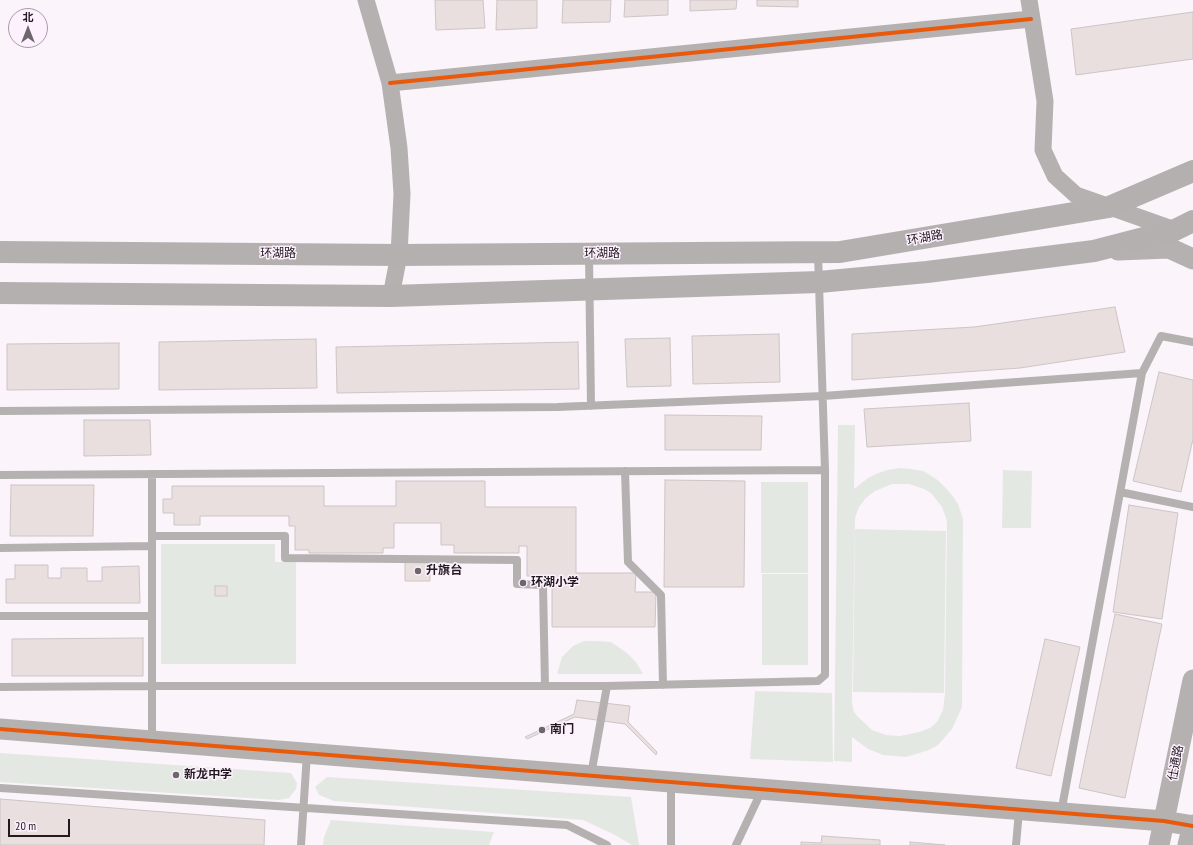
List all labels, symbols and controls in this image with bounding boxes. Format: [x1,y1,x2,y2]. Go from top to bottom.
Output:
north arrow [8,8,48,48]
text: 北 [23,10,34,24]
street label: 环湖路 [906,228,944,248]
street label: 环湖路 [260,247,296,261]
street label: 环湖路 [584,247,620,261]
place label: 升旗台 [426,564,462,578]
marker: 升旗台 [413,566,423,576]
place label: 环湖小学 [531,576,579,590]
marker: 环湖小学 [518,578,528,588]
place label: 南门 [550,723,574,737]
marker: 南门 [537,725,547,735]
street label: 仕通路 [1165,744,1187,782]
place label: 新龙中学 [184,768,232,782]
marker: 新龙中学 [171,770,181,780]
scale bar [10,811,72,837]
text: 20 m [15,818,36,833]

